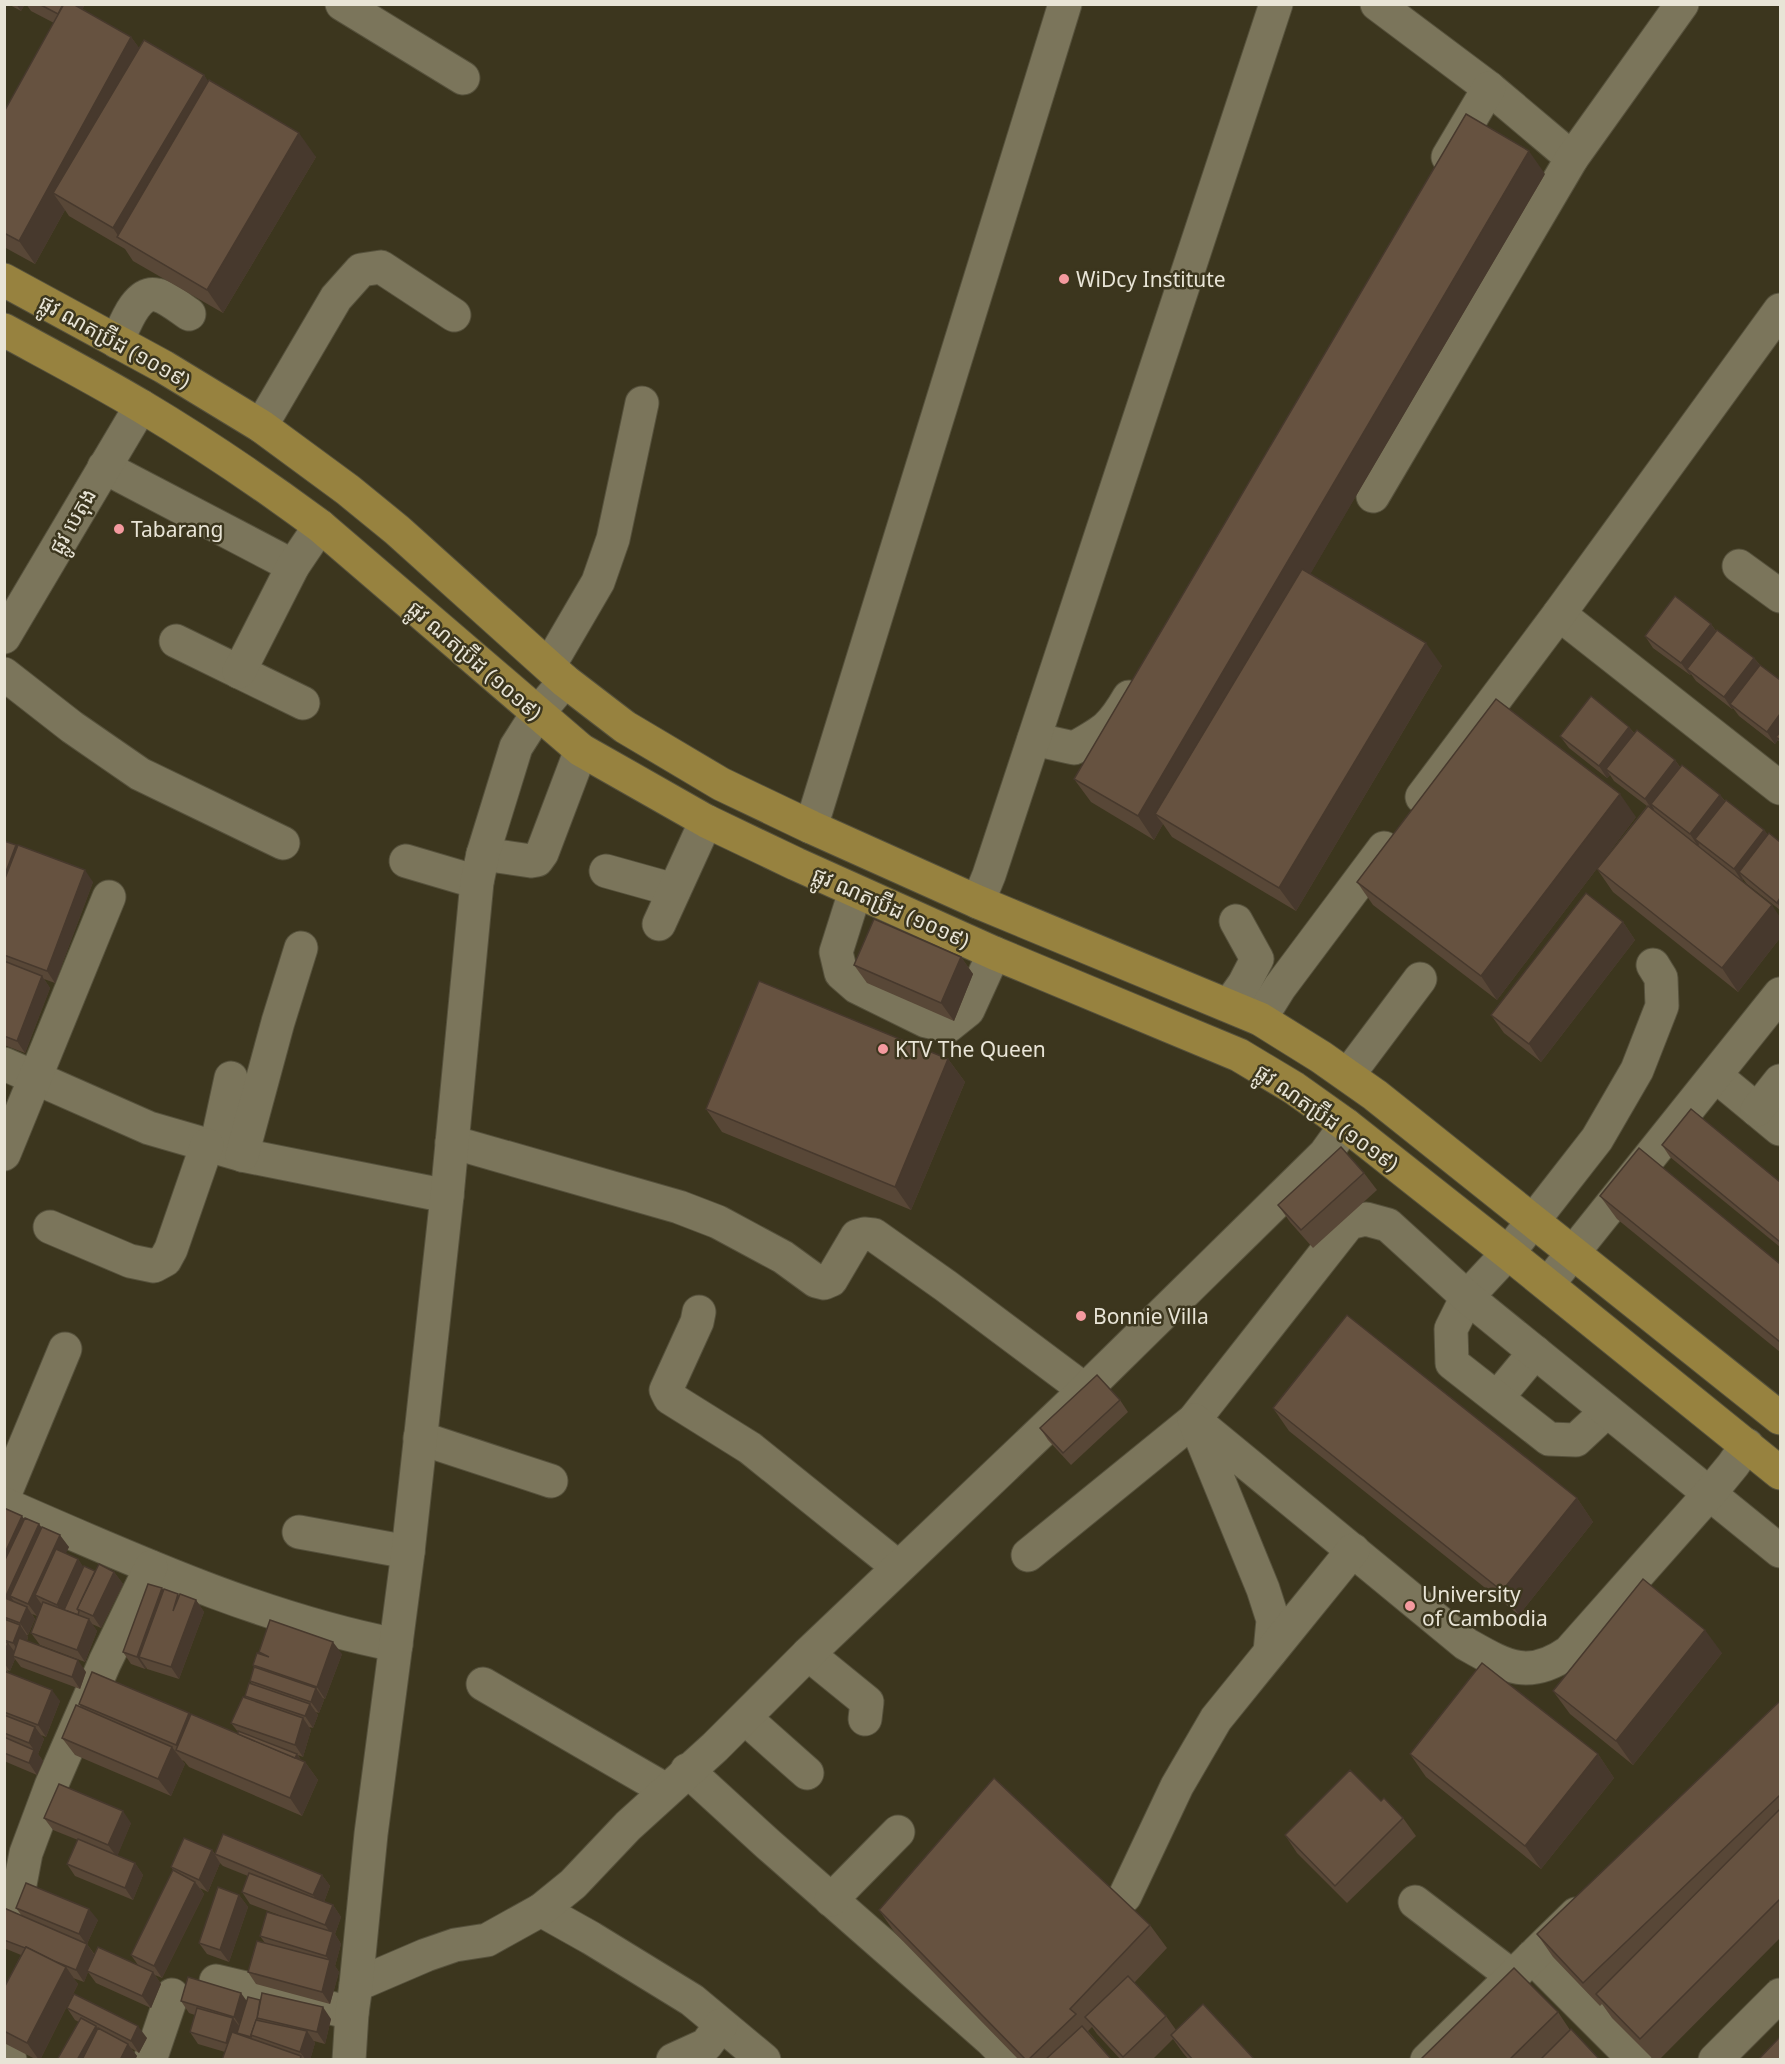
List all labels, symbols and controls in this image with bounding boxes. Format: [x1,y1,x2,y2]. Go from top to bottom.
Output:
place label: WiDcy Institute [1076,265,1226,293]
marker: WiDcy Institute [1057,272,1071,286]
street label: ផ្លូវ ណតប្រ៊ីដ (១០១៩) [31,288,196,400]
street label: ផ្លូវ បេតុង [42,483,107,562]
place label: Tabarang [131,515,223,543]
marker: Tabarang [112,522,126,536]
street label: ផ្លូវ ណតប្រ៊ីដ (១០១៩) [398,594,548,731]
street label: ផ្លូវ ណតប្រ៊ីដ (១០១៩) [806,860,974,960]
place label: KTV The Queen [895,1035,1046,1063]
marker: KTV The Queen [876,1042,890,1056]
street label: ផ្លូវ ណតប្រ៊ីដ (១០១៩) [1246,1057,1404,1182]
place label: Bonnie Villa [1093,1302,1209,1330]
marker: Bonnie Villa [1074,1309,1088,1323]
place label: University of Cambodia [1422,1580,1548,1632]
marker: University of Cambodia [1403,1599,1417,1613]

